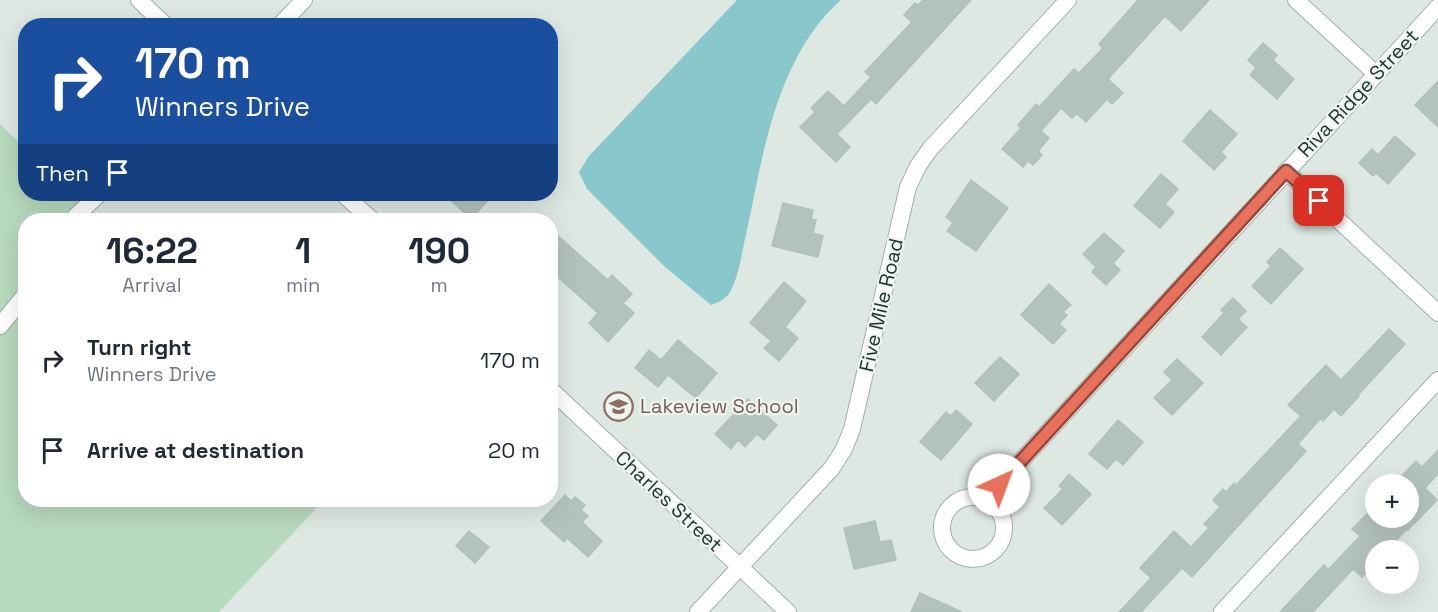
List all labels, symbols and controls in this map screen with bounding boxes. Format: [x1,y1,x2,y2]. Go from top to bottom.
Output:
street label: Riva Ridge Street [1292,23,1424,163]
text: 170 m [135,37,251,90]
icon: right [36,42,114,120]
text: Winners Drive [135,89,310,124]
icon: arrive [101,156,134,189]
text: Then [36,159,89,187]
pin [1293,175,1344,226]
icon: arrive [1302,184,1335,217]
text: 16:22 [106,228,198,274]
text: 1 [295,228,311,274]
text: 190 [408,228,470,274]
street label: Five Mile Road [853,236,909,374]
text: Arrival [122,272,182,298]
text: min [286,272,320,298]
text: m [431,272,448,298]
text: Turn right [87,333,192,361]
icon: right [36,344,69,377]
text: 170 m [480,346,540,374]
text: Winners Drive [87,361,217,387]
school or university icon: Lakeview School [603,390,635,422]
place label: Lakeview School [640,393,799,419]
icon: arrive [36,434,69,467]
text: Arrive at destination [87,436,304,464]
text: 20 m [488,436,540,464]
street label: Charles Street [610,445,728,557]
position arrow [967,453,1031,517]
map controls [1365,474,1419,594]
button: + [1365,474,1419,528]
button: − [1365,540,1419,594]

